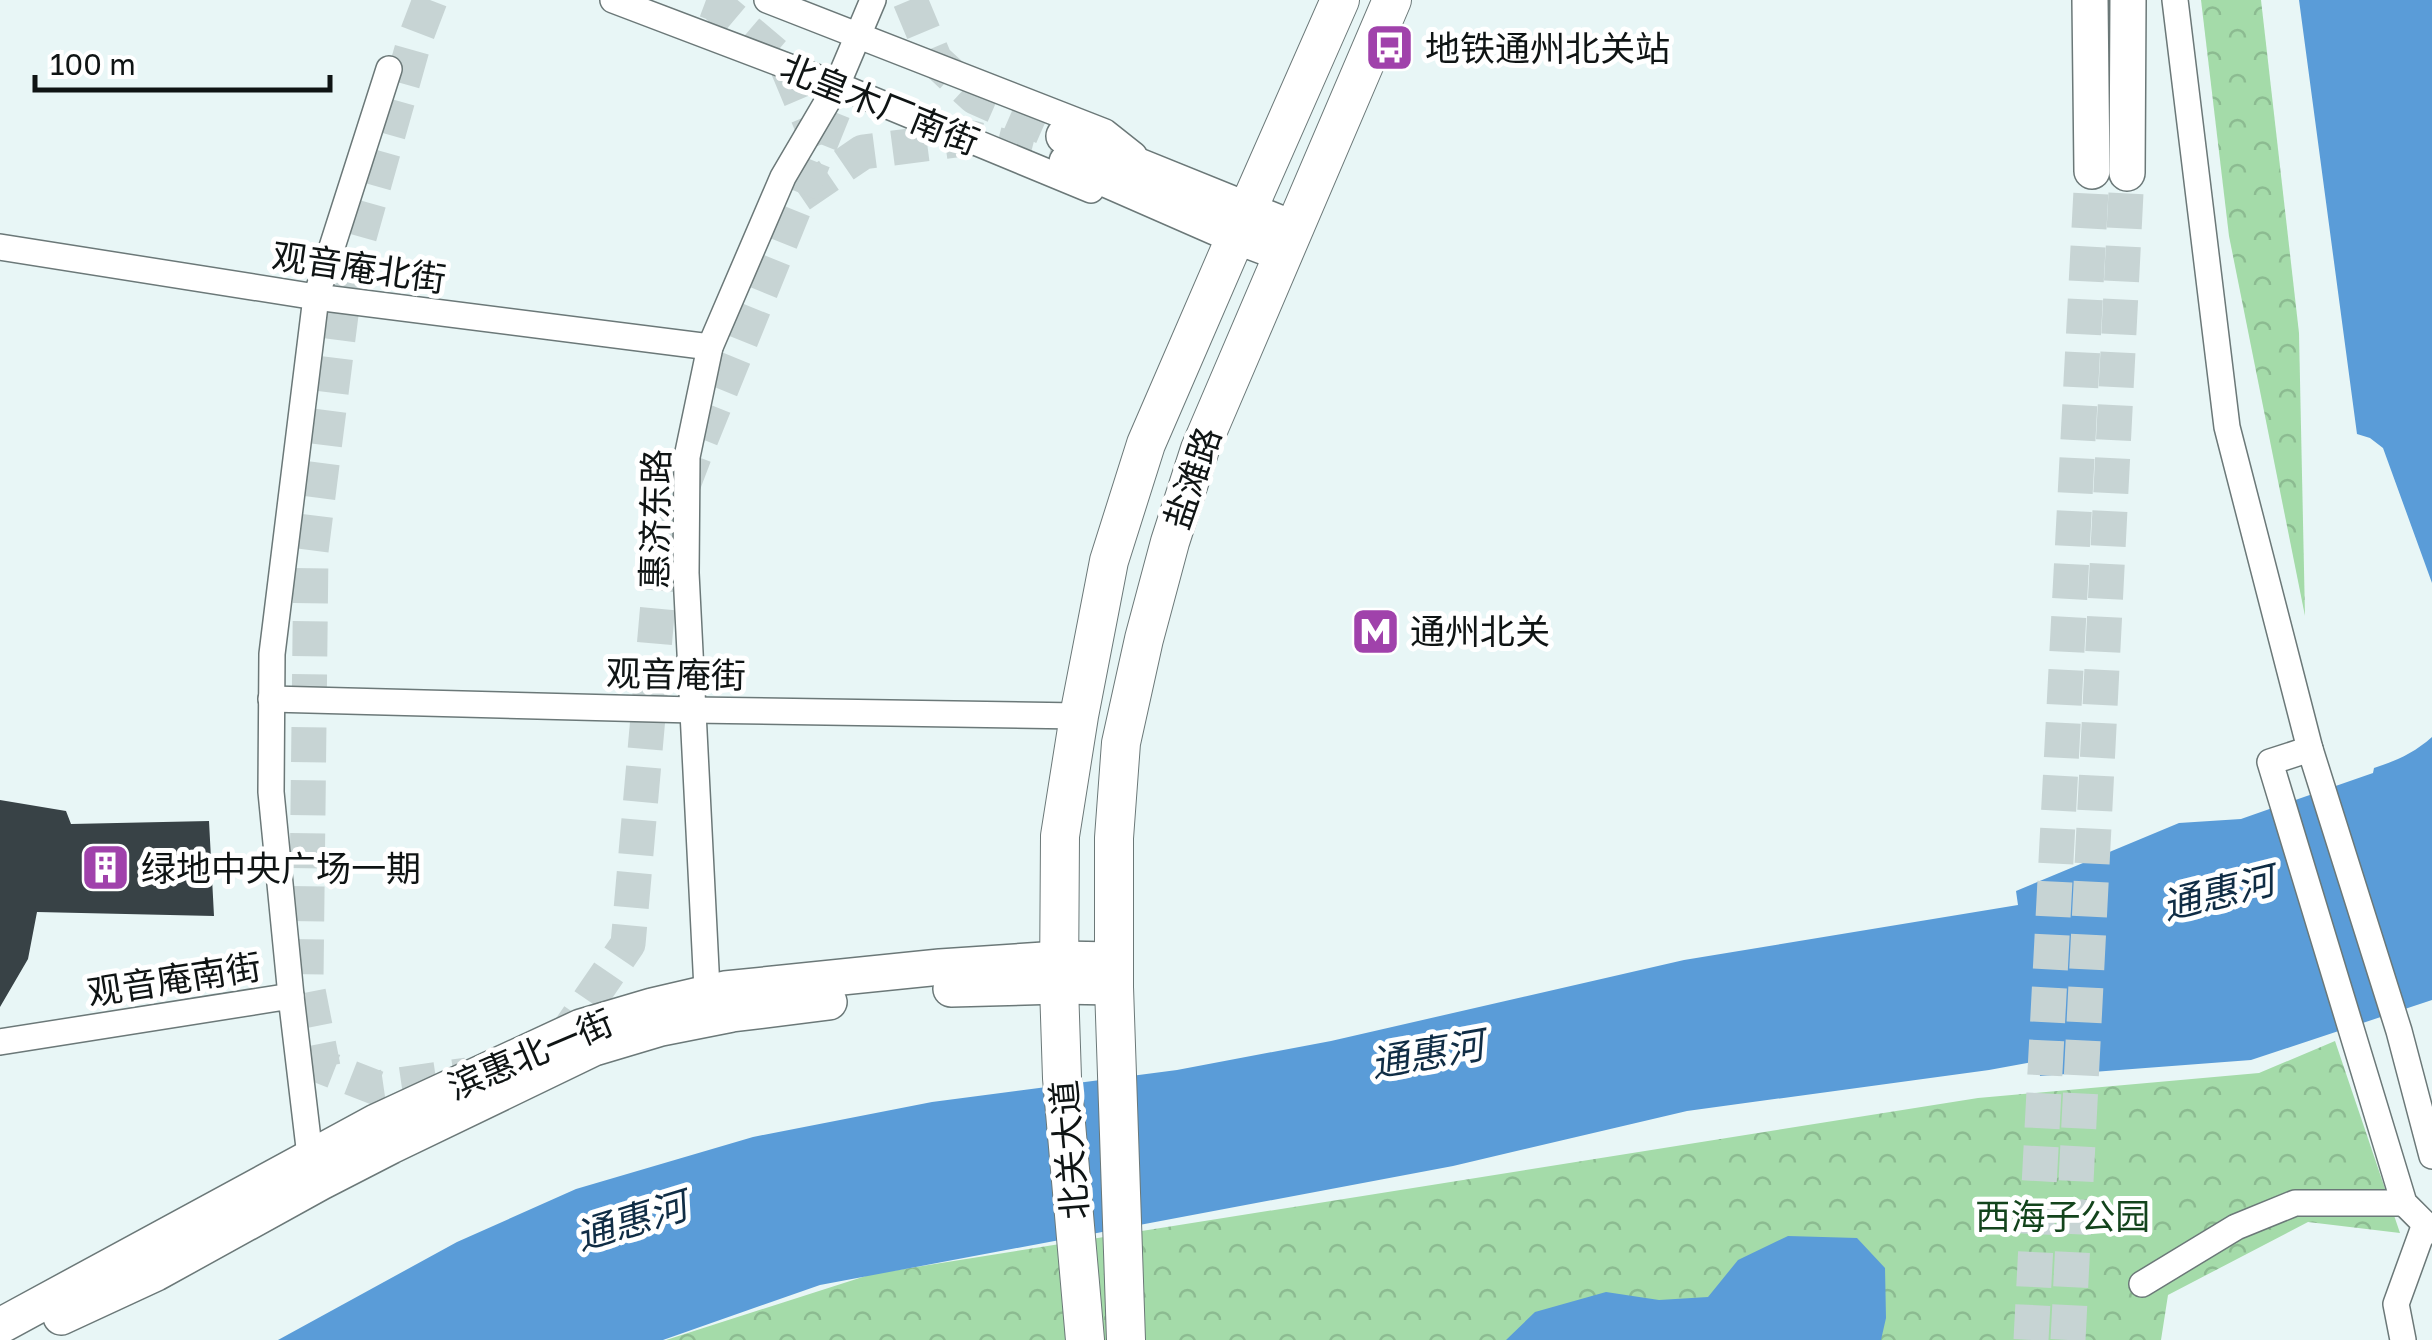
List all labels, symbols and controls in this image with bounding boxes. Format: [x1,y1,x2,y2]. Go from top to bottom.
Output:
bus stop icon: 地铁通州北关站 [1364,22,1416,74]
place label: 地铁通州北关站 [1425,27,1670,69]
scale bar [35,30,330,92]
street label: 北皇木厂南街 [775,45,985,163]
text: 100 m [50,46,136,82]
street label: 观音庵北街 [269,234,449,300]
street label: 盐滩路 [1155,422,1229,534]
street label: 惠济东路 [633,449,677,589]
metro station icon: 通州北关 [1349,605,1401,657]
place label: 通州北关 [1410,610,1550,652]
street label: 观音庵街 [606,652,746,696]
building icon: 绿地中央广场一期 [80,842,132,894]
place label: 绿地中央广场一期 [141,847,421,889]
water label: 通惠河 [2157,855,2286,928]
street label: 观音庵南街 [84,945,264,1013]
street label: 滨惠北一街 [441,1000,619,1108]
water label: 通惠河 [1367,1020,1494,1085]
street label: 北关大道 [1042,1078,1096,1222]
water label: 通惠河 [570,1180,699,1258]
park label: 西海子公园 [1975,1195,2151,1237]

